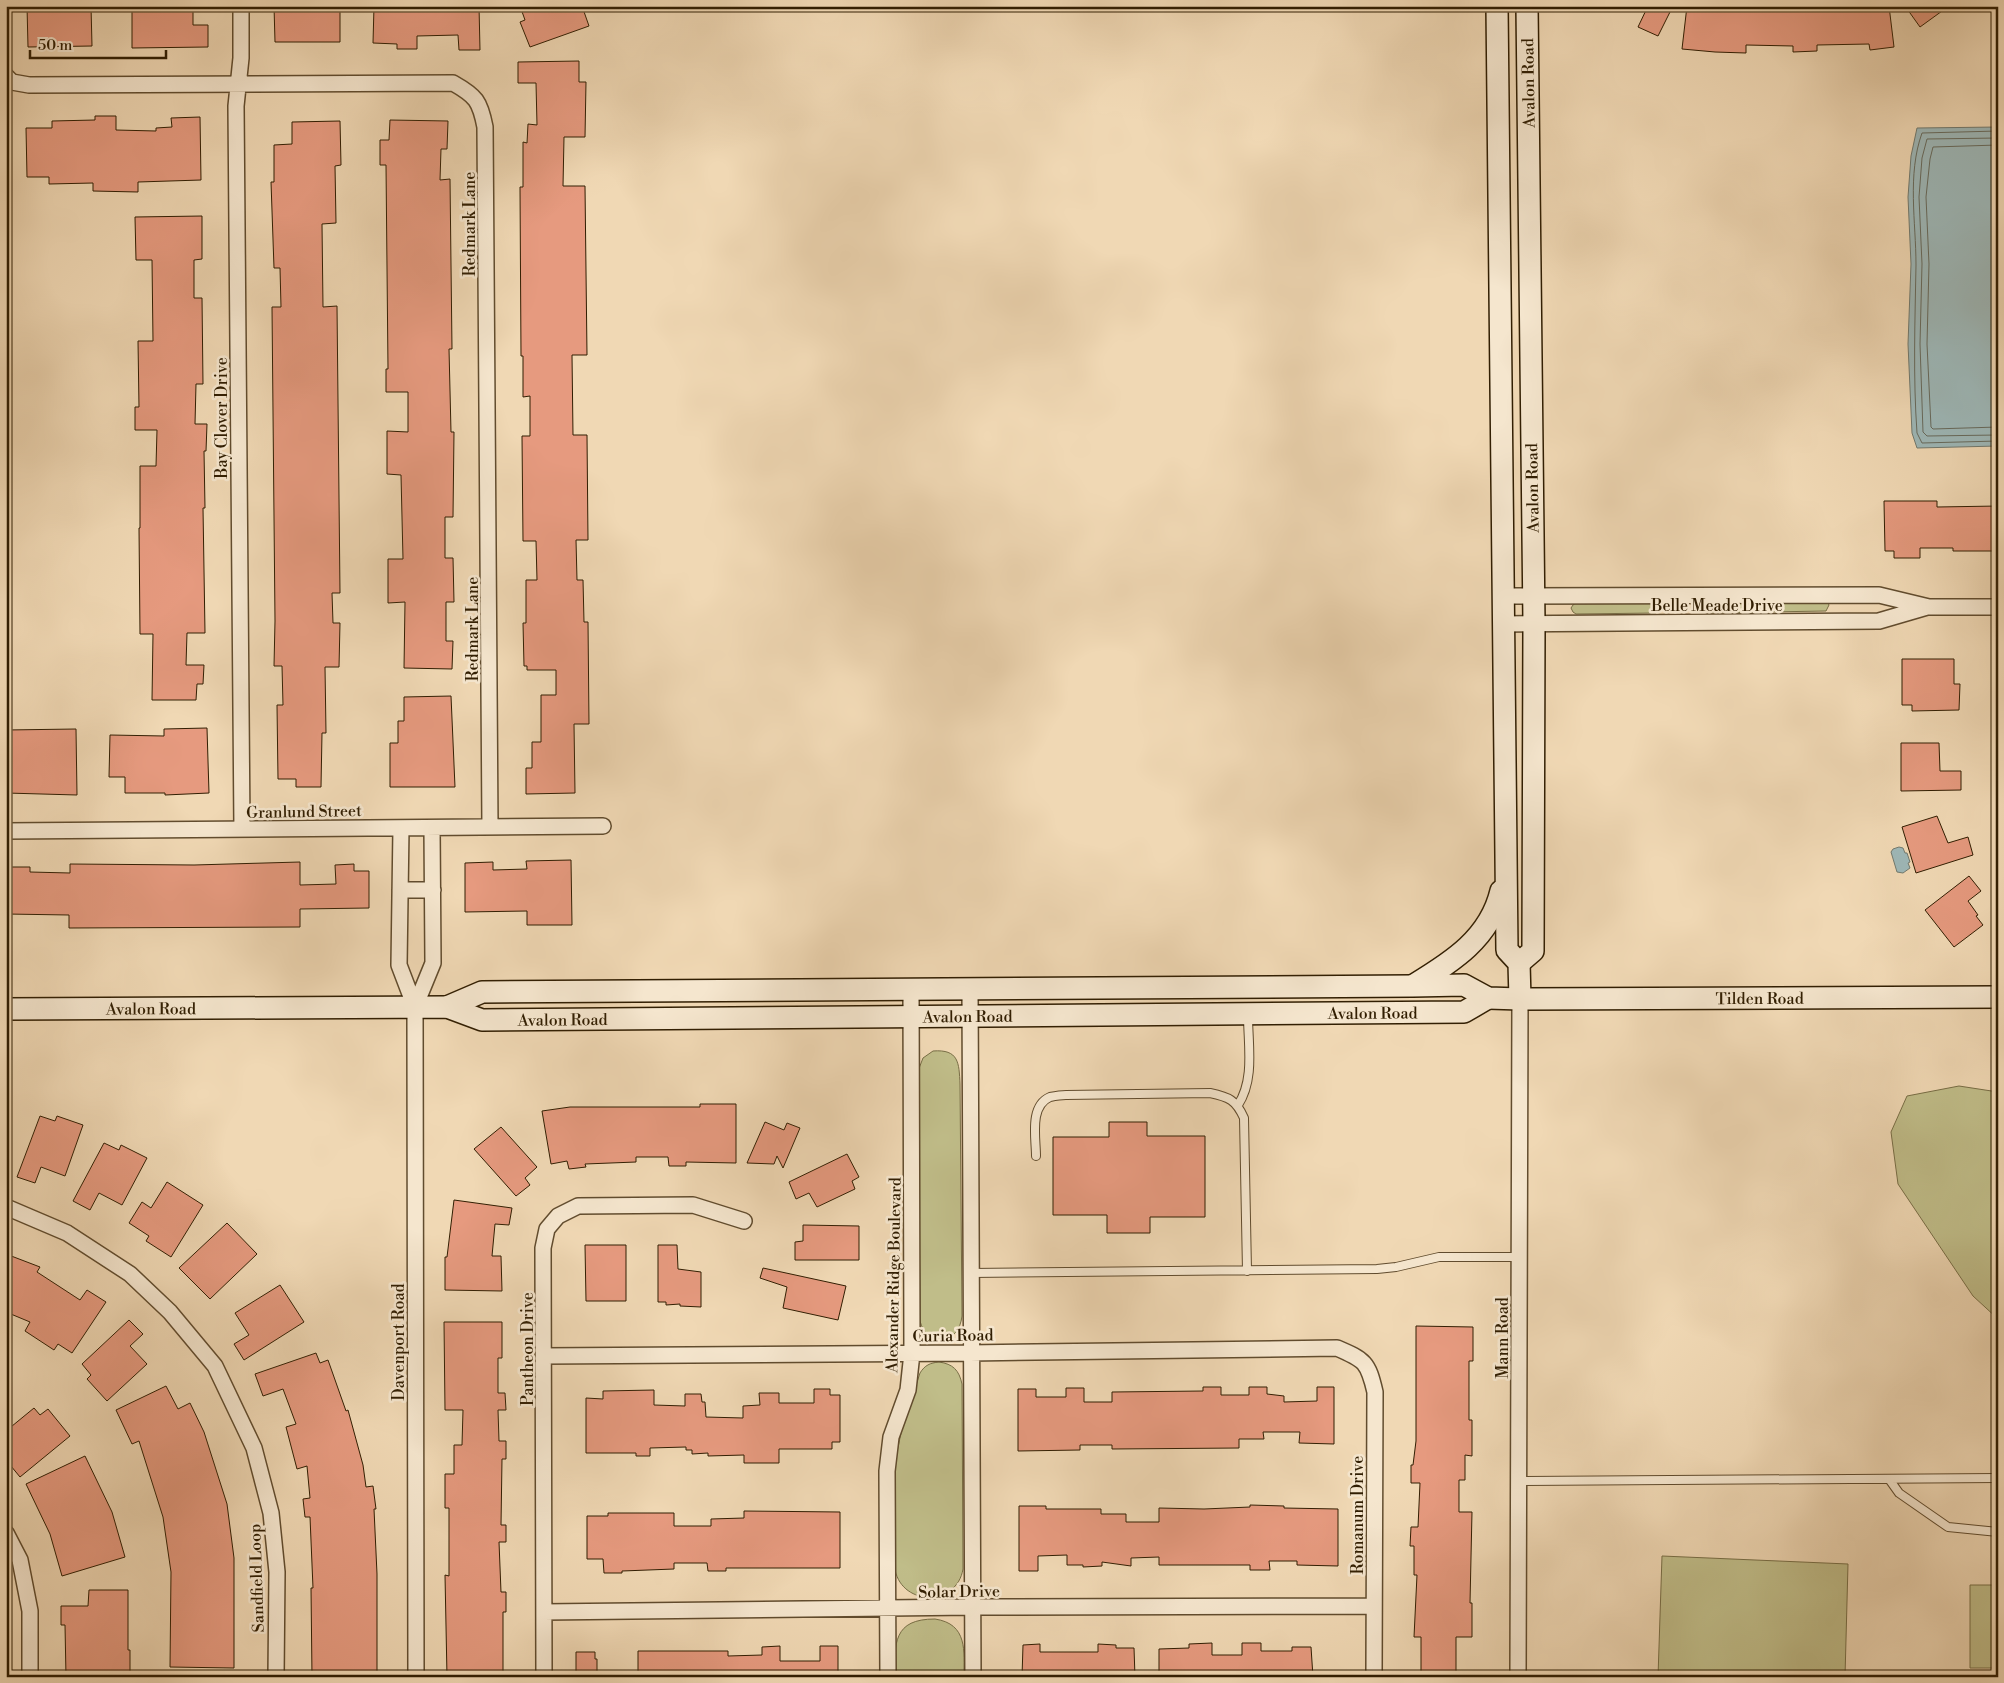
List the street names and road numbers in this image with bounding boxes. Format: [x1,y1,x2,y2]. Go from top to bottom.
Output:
street label: Avalon Road [1518,38,1540,129]
street label: Redmark Lane [460,172,480,276]
street label: Bay Clover Drive [212,357,232,480]
street label: Avalon Road [1522,443,1544,534]
street label: Redmark Lane [463,577,483,681]
street label: Belle Meade Drive [1650,596,1783,616]
street label: Granlund Street [246,801,362,823]
street label: Tilden Road [1715,989,1804,1009]
street label: Avalon Road [105,999,196,1020]
street label: Avalon Road [1327,1003,1418,1024]
street label: Avalon Road [922,1007,1013,1027]
street label: Avalon Road [517,1010,608,1031]
street label: Alexander Ridge Boulevard [882,1177,906,1374]
street label: Davenport Road [389,1283,409,1401]
street label: Pantheon Drive [518,1292,538,1406]
street label: Mann Road [1493,1297,1513,1379]
street label: Curia Road [912,1325,994,1347]
street label: Romanum Drive [1348,1456,1368,1574]
street label: Sandfield Loop [245,1523,269,1633]
street label: Solar Drive [918,1581,1000,1603]

